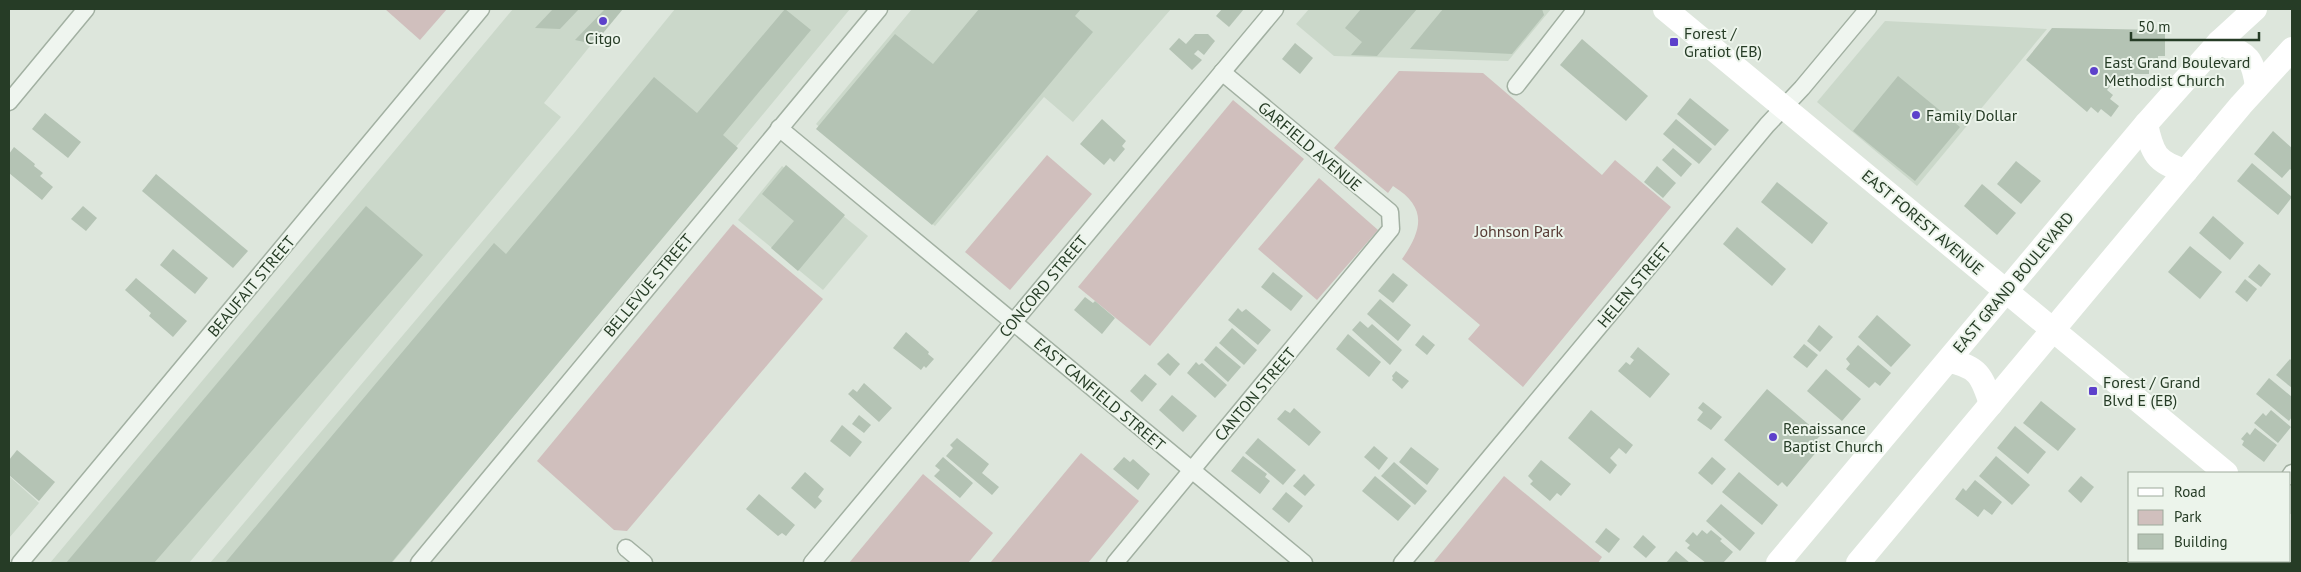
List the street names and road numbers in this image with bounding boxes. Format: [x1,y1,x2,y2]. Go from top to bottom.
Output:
street label: GARFIELD AVENUE [1254,97,1366,195]
street label: EAST FOREST AVENUE [1858,165,1988,279]
street label: EAST GRAND BOULEVARD [1948,207,2078,357]
street label: BELLEVUE STREET [599,229,697,341]
street label: BEAUFAIT STREET [203,231,299,340]
street label: CONCORD STREET [994,231,1092,341]
street label: HELEN STREET [1593,239,1675,331]
street label: EAST CANFIELD STREET [1030,333,1170,455]
street label: CANTON STREET [1210,343,1300,445]

